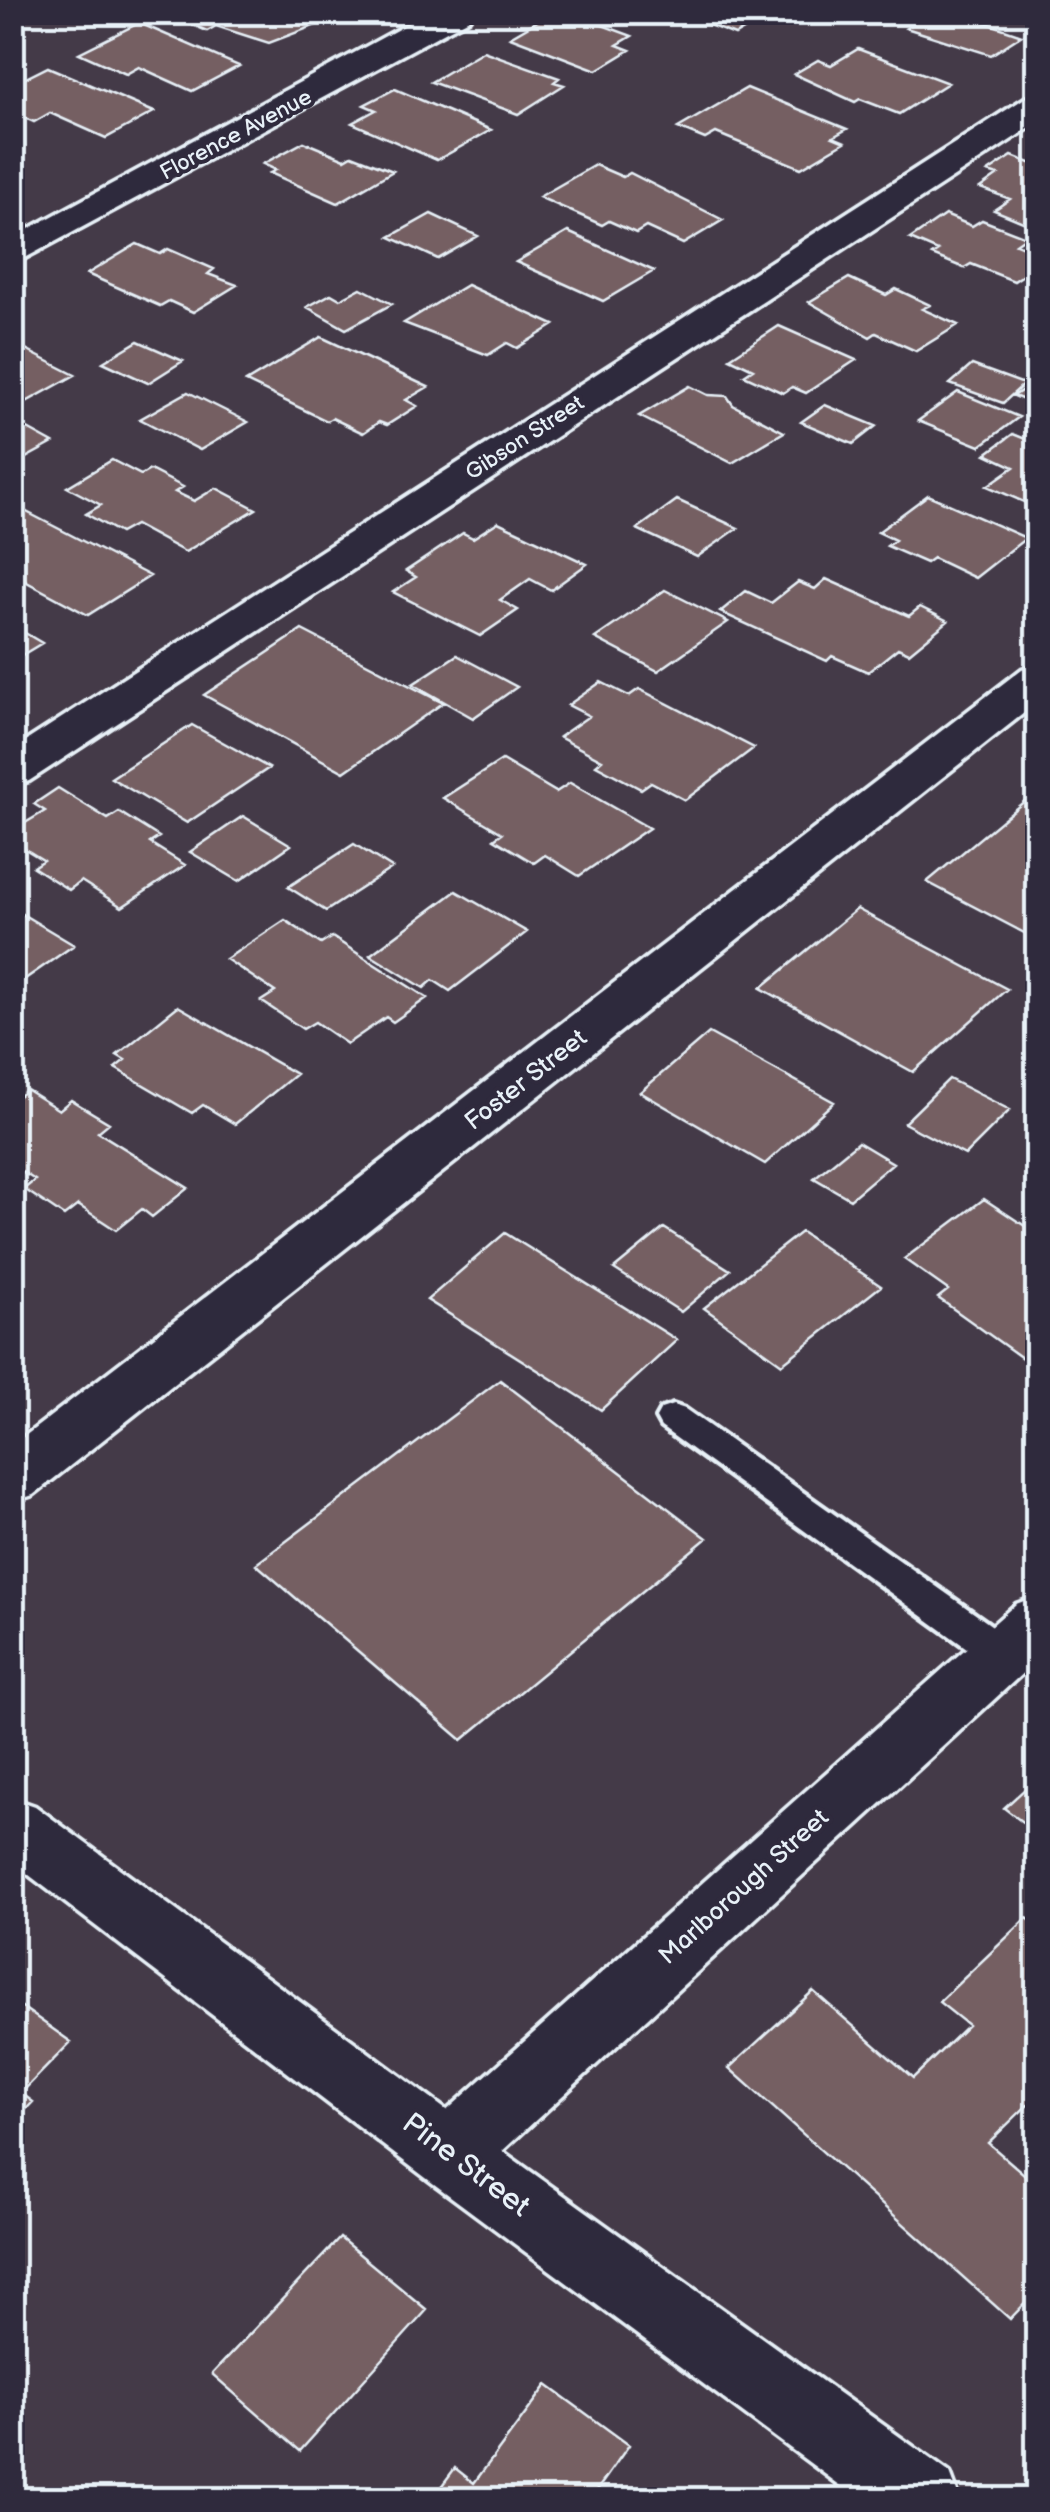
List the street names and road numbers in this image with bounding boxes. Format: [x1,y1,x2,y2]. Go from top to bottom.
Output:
street label: Florence Avenue [156,84,316,186]
street label: Gibson Street [461,390,589,486]
street label: Foster Street [459,1023,593,1137]
street label: Marlborough Street [653,1802,836,1972]
street label: Pine Street [395,2105,537,2225]

